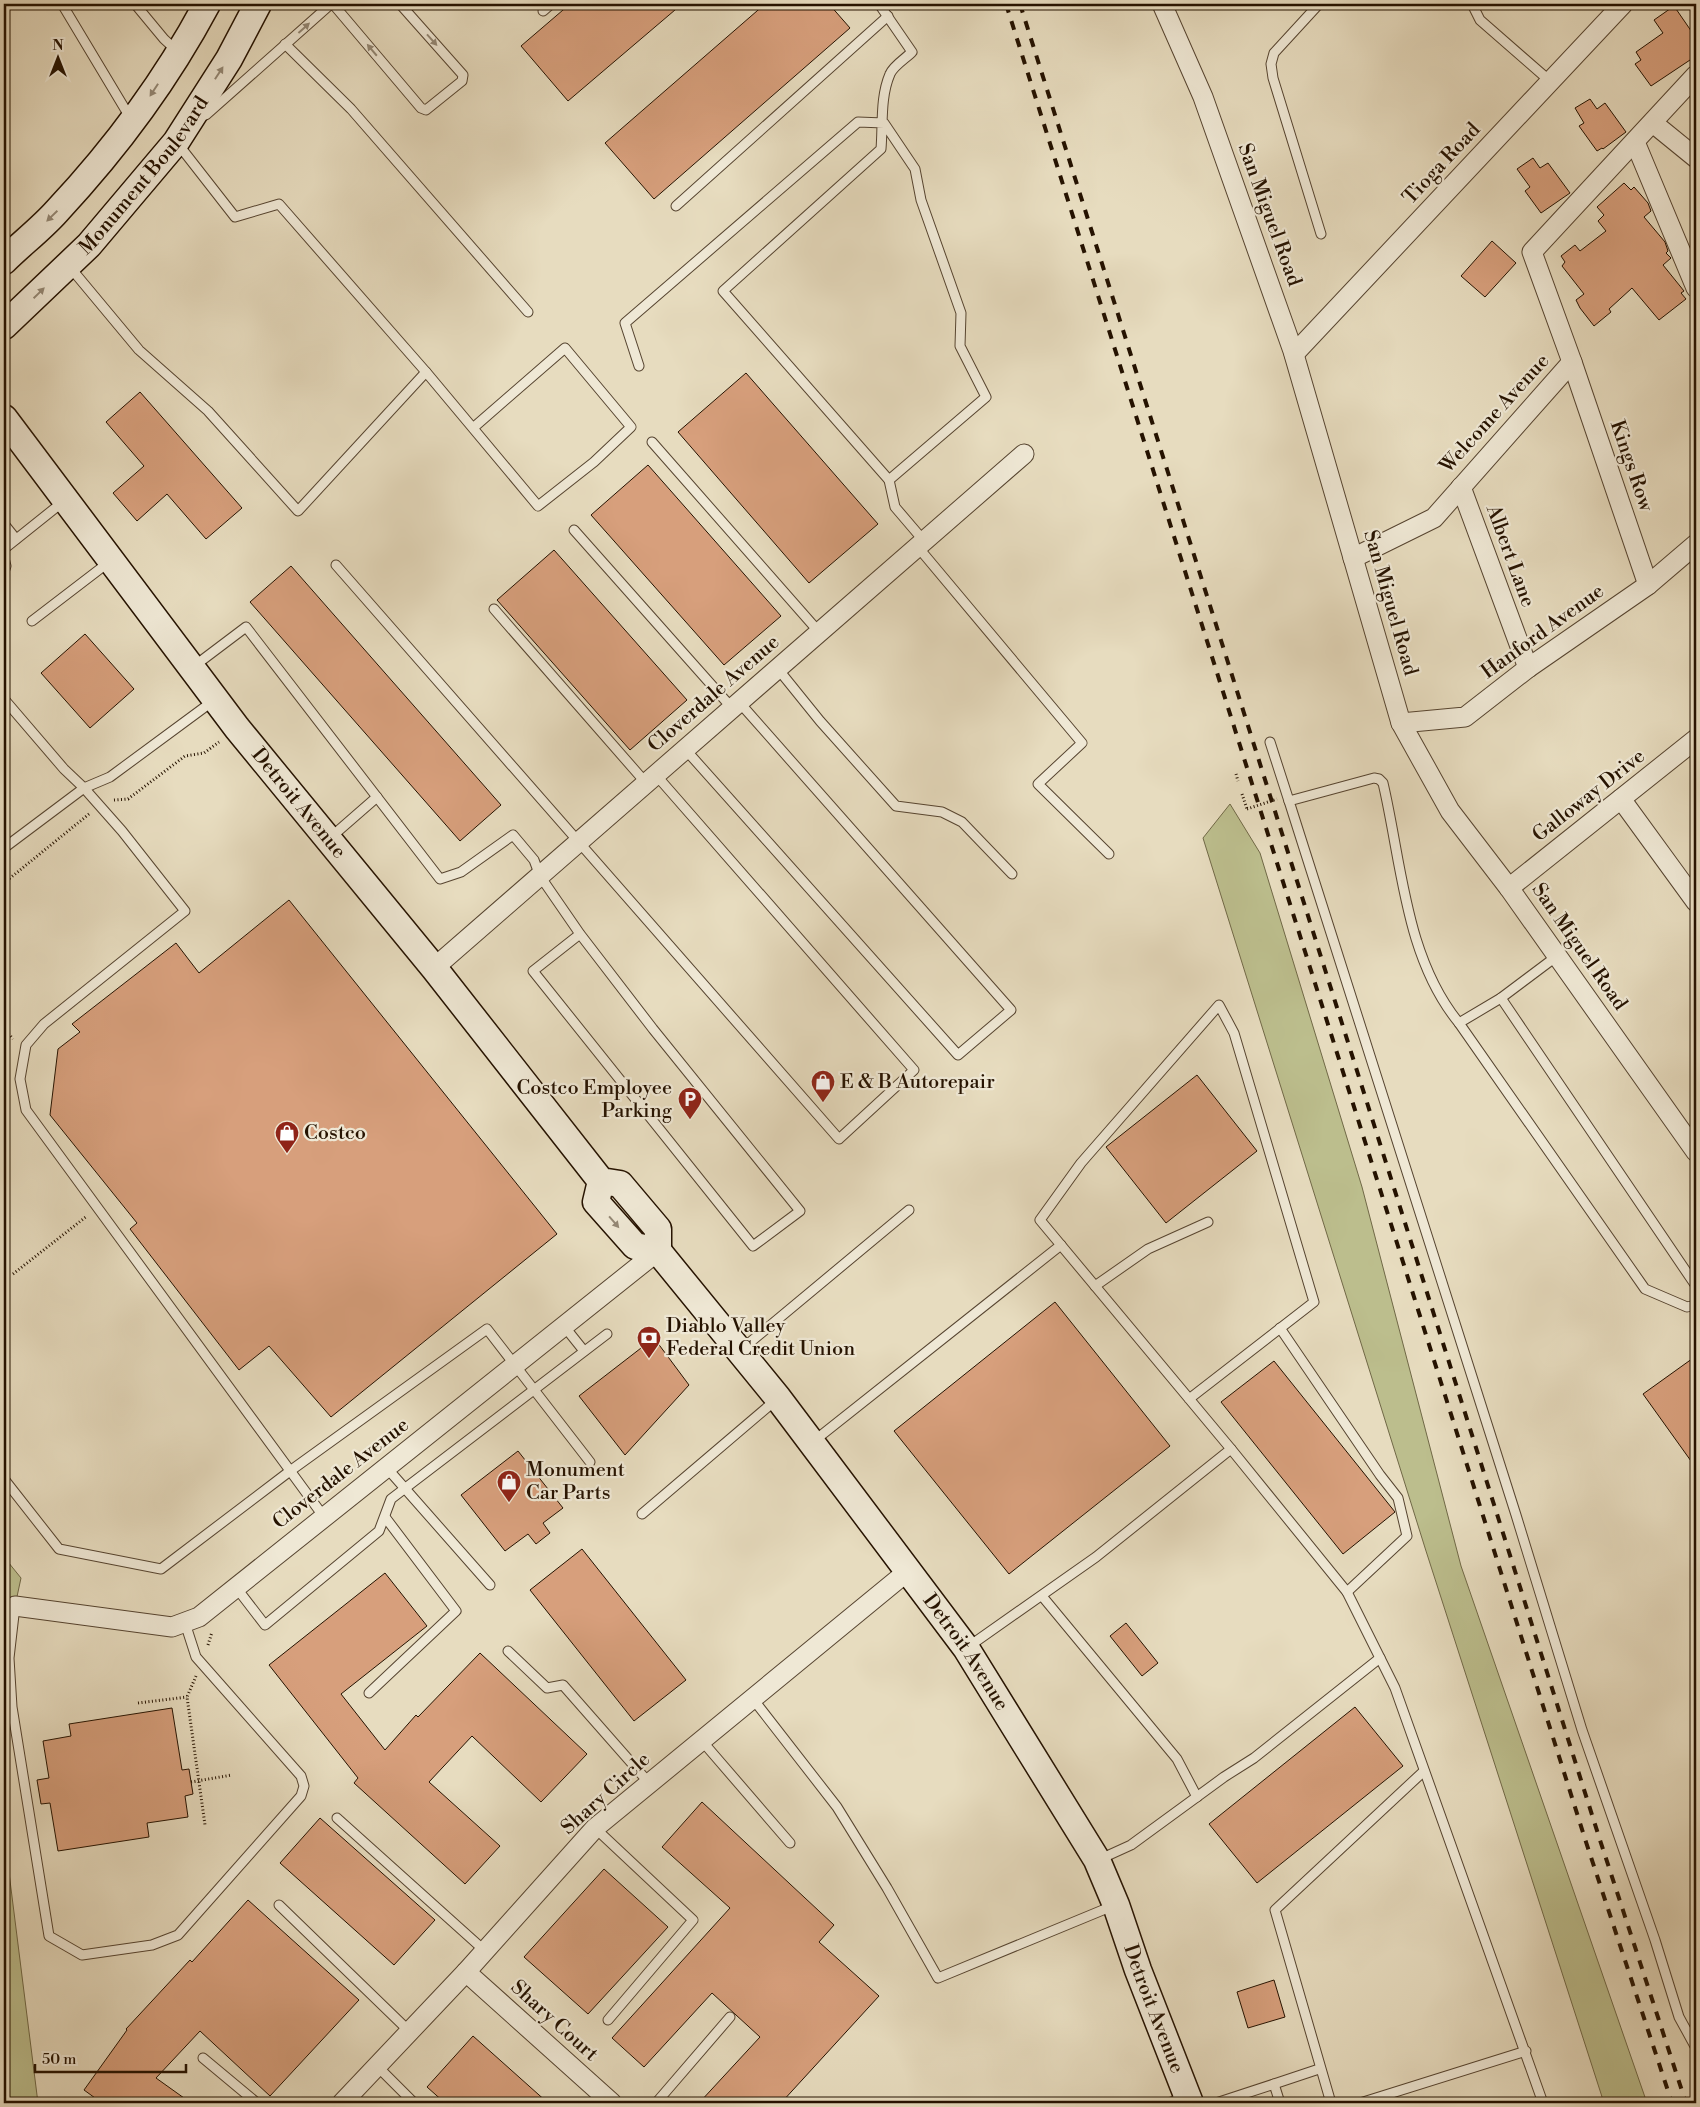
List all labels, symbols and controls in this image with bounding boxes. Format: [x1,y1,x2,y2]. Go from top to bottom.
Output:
one-way arrow [297,22,309,34]
north arrow [32,32,82,82]
one-way arrow [427,34,438,47]
text: N [52,37,64,55]
one-way arrow [367,44,378,57]
one-way arrow [215,67,224,80]
one-way arrow [149,83,159,97]
street label: Monument Boulevard [74,91,215,260]
street label: Tioga Road [1398,117,1487,210]
street label: San Miguel Road [1232,140,1307,290]
one-way arrow [46,210,58,222]
one-way arrow [33,287,45,299]
street label: Welcome Avenue [1434,349,1555,480]
street label: Kings Row [1604,417,1659,516]
street label: Albert Lane [1480,501,1540,611]
street label: San Miguel Road [1357,527,1423,679]
street label: Hanford Avenue [1477,579,1609,685]
street label: Cloverdale Avenue [643,630,785,758]
street label: Detroit Avenue [246,743,351,864]
street label: Galloway Drive [1528,744,1650,848]
street label: San Miguel Road [1526,878,1633,1016]
shop icon: E & B Autorepair [810,1069,836,1103]
place label: E & B Autorepair [840,1070,995,1095]
place label: Costco Employee Parking [517,1076,673,1124]
parking icon: Costco Employee Parking [677,1086,703,1120]
shop icon: Costco [274,1120,300,1154]
place label: Costco [304,1121,366,1146]
one-way arrow [608,1216,620,1228]
place label: Diablo Valley Federal Credit Union [666,1314,855,1362]
bank icon: Diablo Valley Federal Credit Union [636,1325,662,1359]
street label: Cloverdale Avenue [268,1413,414,1535]
place label: Monument Car Parts [526,1458,625,1506]
shop icon: Monument Car Parts [496,1469,522,1503]
street label: Detroit Avenue [917,1589,1014,1715]
street label: Shary Circle [556,1747,656,1841]
street label: Detroit Avenue [1118,1941,1190,2077]
street label: Shary Court [505,1975,603,2067]
scale bar [35,2042,186,2074]
text: 50 m [42,2050,76,2069]

